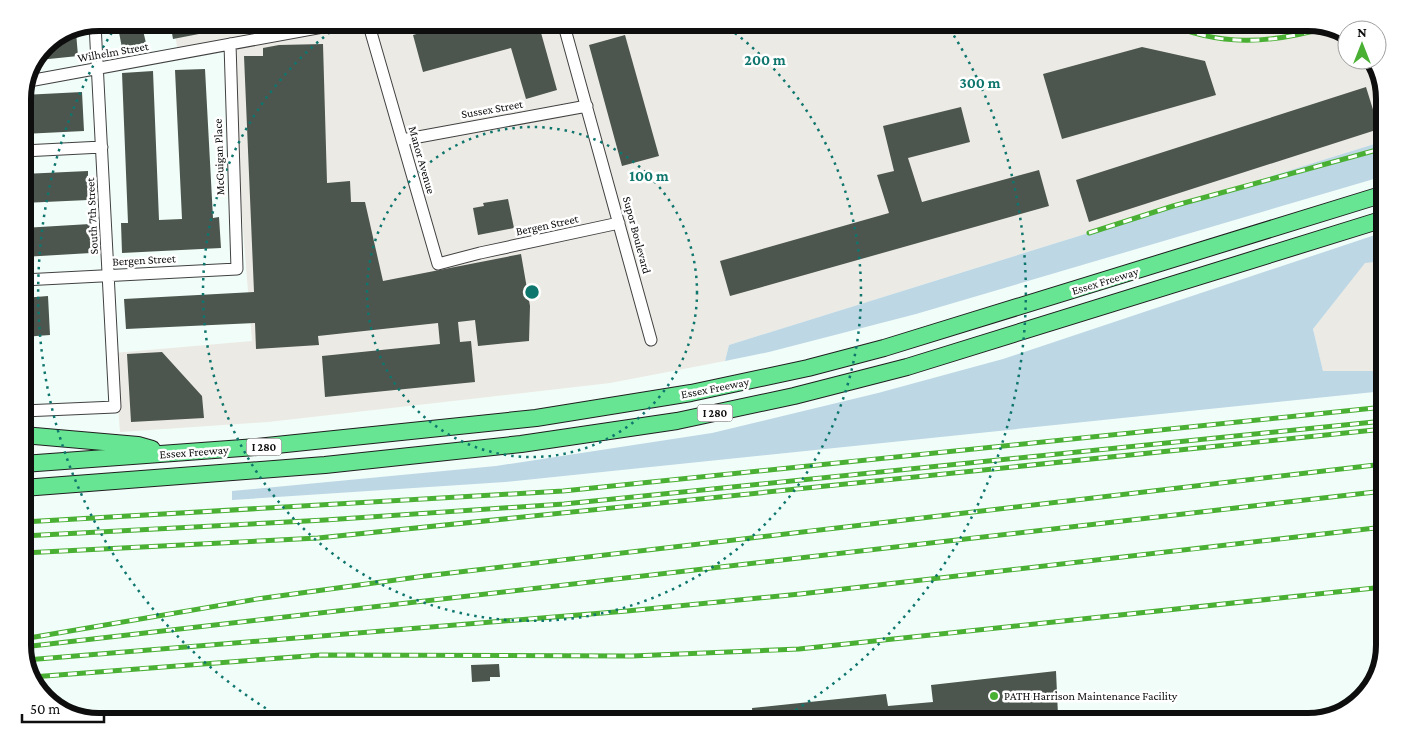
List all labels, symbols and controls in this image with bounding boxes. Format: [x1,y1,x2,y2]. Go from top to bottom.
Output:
north arrow [1337,20,1387,70]
text: N [1357,24,1367,40]
street label: Wilhelm Street [76,39,151,65]
text: 200 m [744,52,786,68]
text: 300 m [959,75,1001,91]
street label: Sussex Street [460,96,525,121]
street label: McGuigan Place [211,118,227,196]
street label: Manor Avenue [406,125,438,195]
text: 100 m [629,168,669,184]
street label: South 7th Street [83,176,101,255]
street label: Supor Boulevard [620,195,654,276]
street label: Bergen Street [514,211,581,238]
street label: Bergen Street [112,251,177,269]
street label: Essex Freeway [1070,264,1141,298]
centre of rings [523,283,541,301]
street label: Essex Freeway [680,374,751,401]
road number: I 280 [698,404,732,422]
road number: I 280 [246,438,282,456]
street label: Essex Freeway [159,443,229,461]
place label: PATH Harrison Maintenance Facility [1004,689,1178,703]
marker: PATH Harrison Maintenance Facility [988,690,1000,702]
scale bar [22,692,105,724]
text: 50 m [30,701,60,717]

